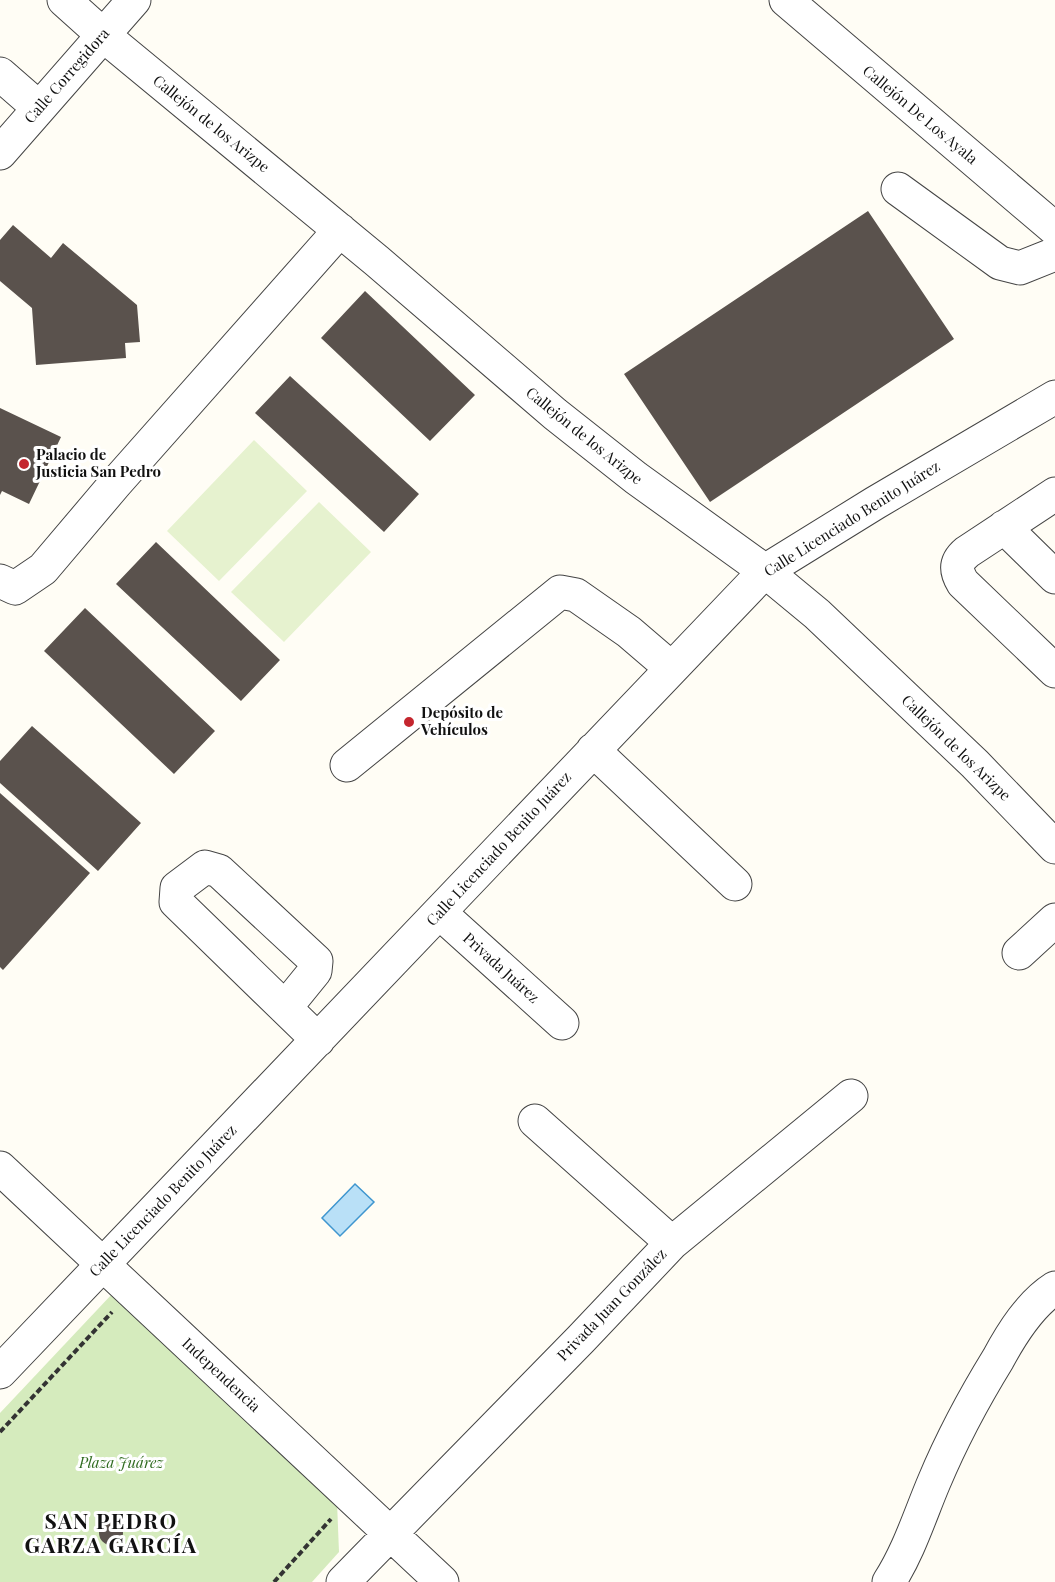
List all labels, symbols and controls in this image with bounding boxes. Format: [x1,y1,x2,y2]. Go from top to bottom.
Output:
street label: Calle Corregidora [19,23,114,127]
street label: Callejón De Los Ayala [859,60,983,169]
street label: Callejón de los Arizpe [149,70,274,176]
street label: Callejón de los Arizpe [522,382,647,488]
place label: Palacio de Justicia San Pedro [35,444,161,481]
street label: Calle Licenciado Benito Juárez [760,456,943,581]
marker: Palacio de Justicia San Pedro [17,457,31,471]
street label: Callejón de los Arizpe [898,690,1016,805]
place label: Depósito de Vehículos [420,702,503,739]
marker: Depósito de Vehículos [402,715,416,729]
street label: Calle Licenciado Benito Juárez [421,767,575,930]
street label: Privada Juárez [459,928,544,1007]
street label: Calle Licenciado Benito Juárez [84,1120,240,1281]
street label: Privada Juan González [552,1244,670,1365]
street label: Independencia [178,1333,265,1416]
park label: Plaza Juárez [78,1452,164,1472]
district label: SAN PEDRO GARZA GARCÍA [24,1506,198,1558]

